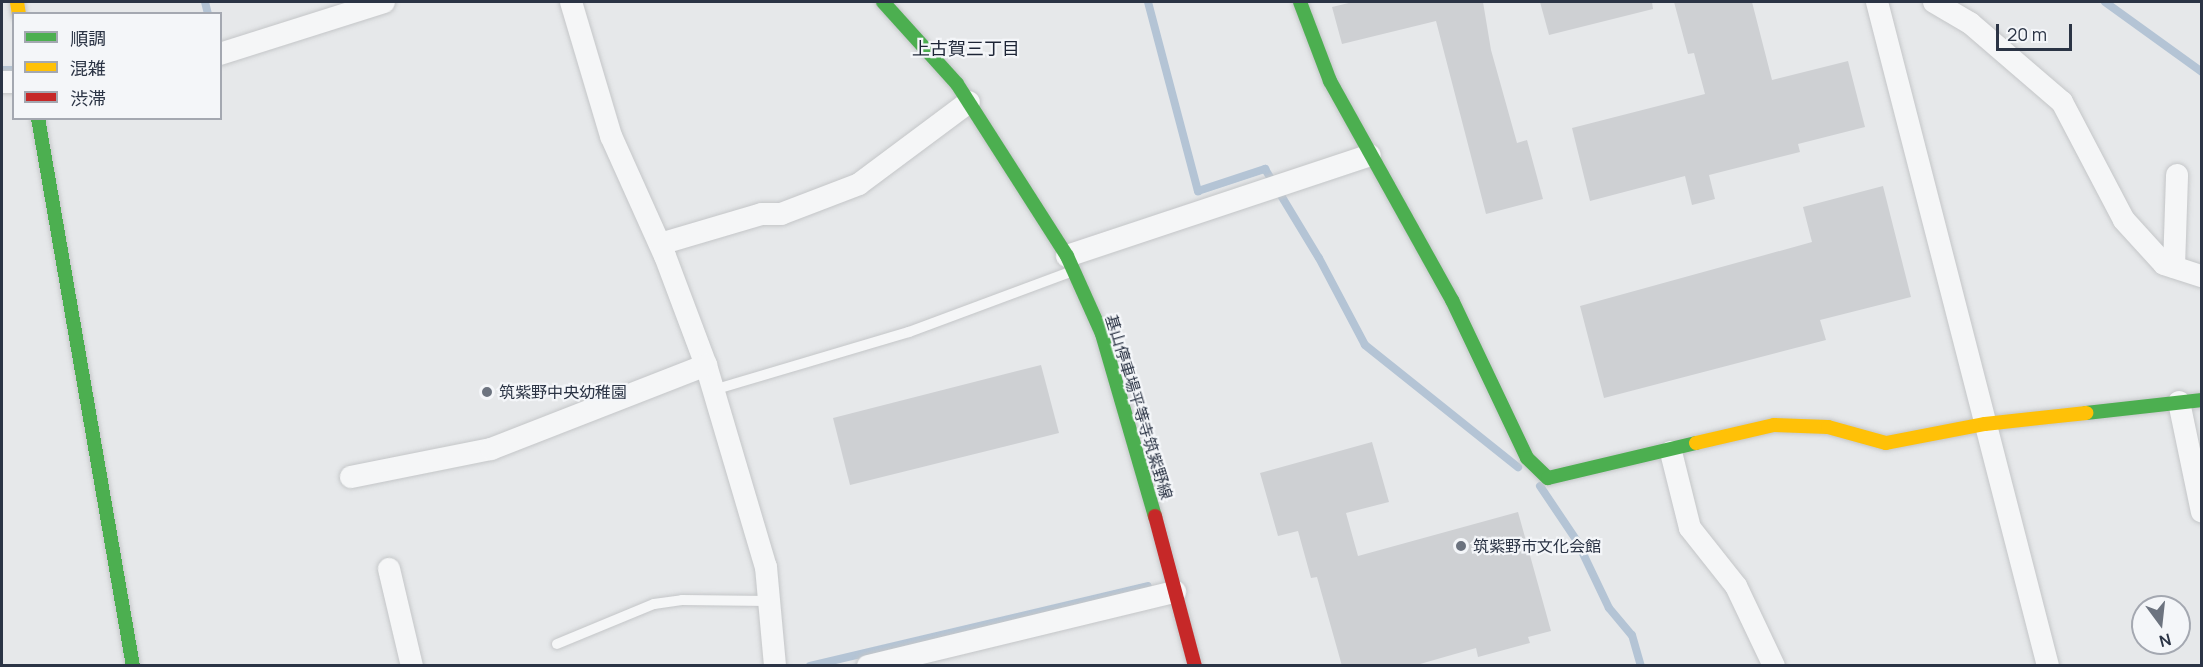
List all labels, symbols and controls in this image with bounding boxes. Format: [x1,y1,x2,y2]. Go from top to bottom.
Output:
legend [12,12,222,120]
scale bar [1999,12,2076,50]
text: 20 m [2007,22,2047,46]
text: 順調 [70,26,106,50]
district label: 上古賀三丁目 [912,37,1020,59]
text: 混雑 [70,56,106,80]
text: 渋滞 [70,86,106,110]
street label: 基山停車場平等寺筑紫野線 [1102,312,1176,502]
place label: 筑紫野中央幼稚園 [499,382,627,402]
marker: 筑紫野中央幼稚園 [480,385,494,399]
place label: 筑紫野市文化会館 [1473,536,1601,556]
marker: 筑紫野市文化会館 [1454,539,1468,553]
north arrow [2131,595,2191,655]
text: N [2157,628,2174,653]

